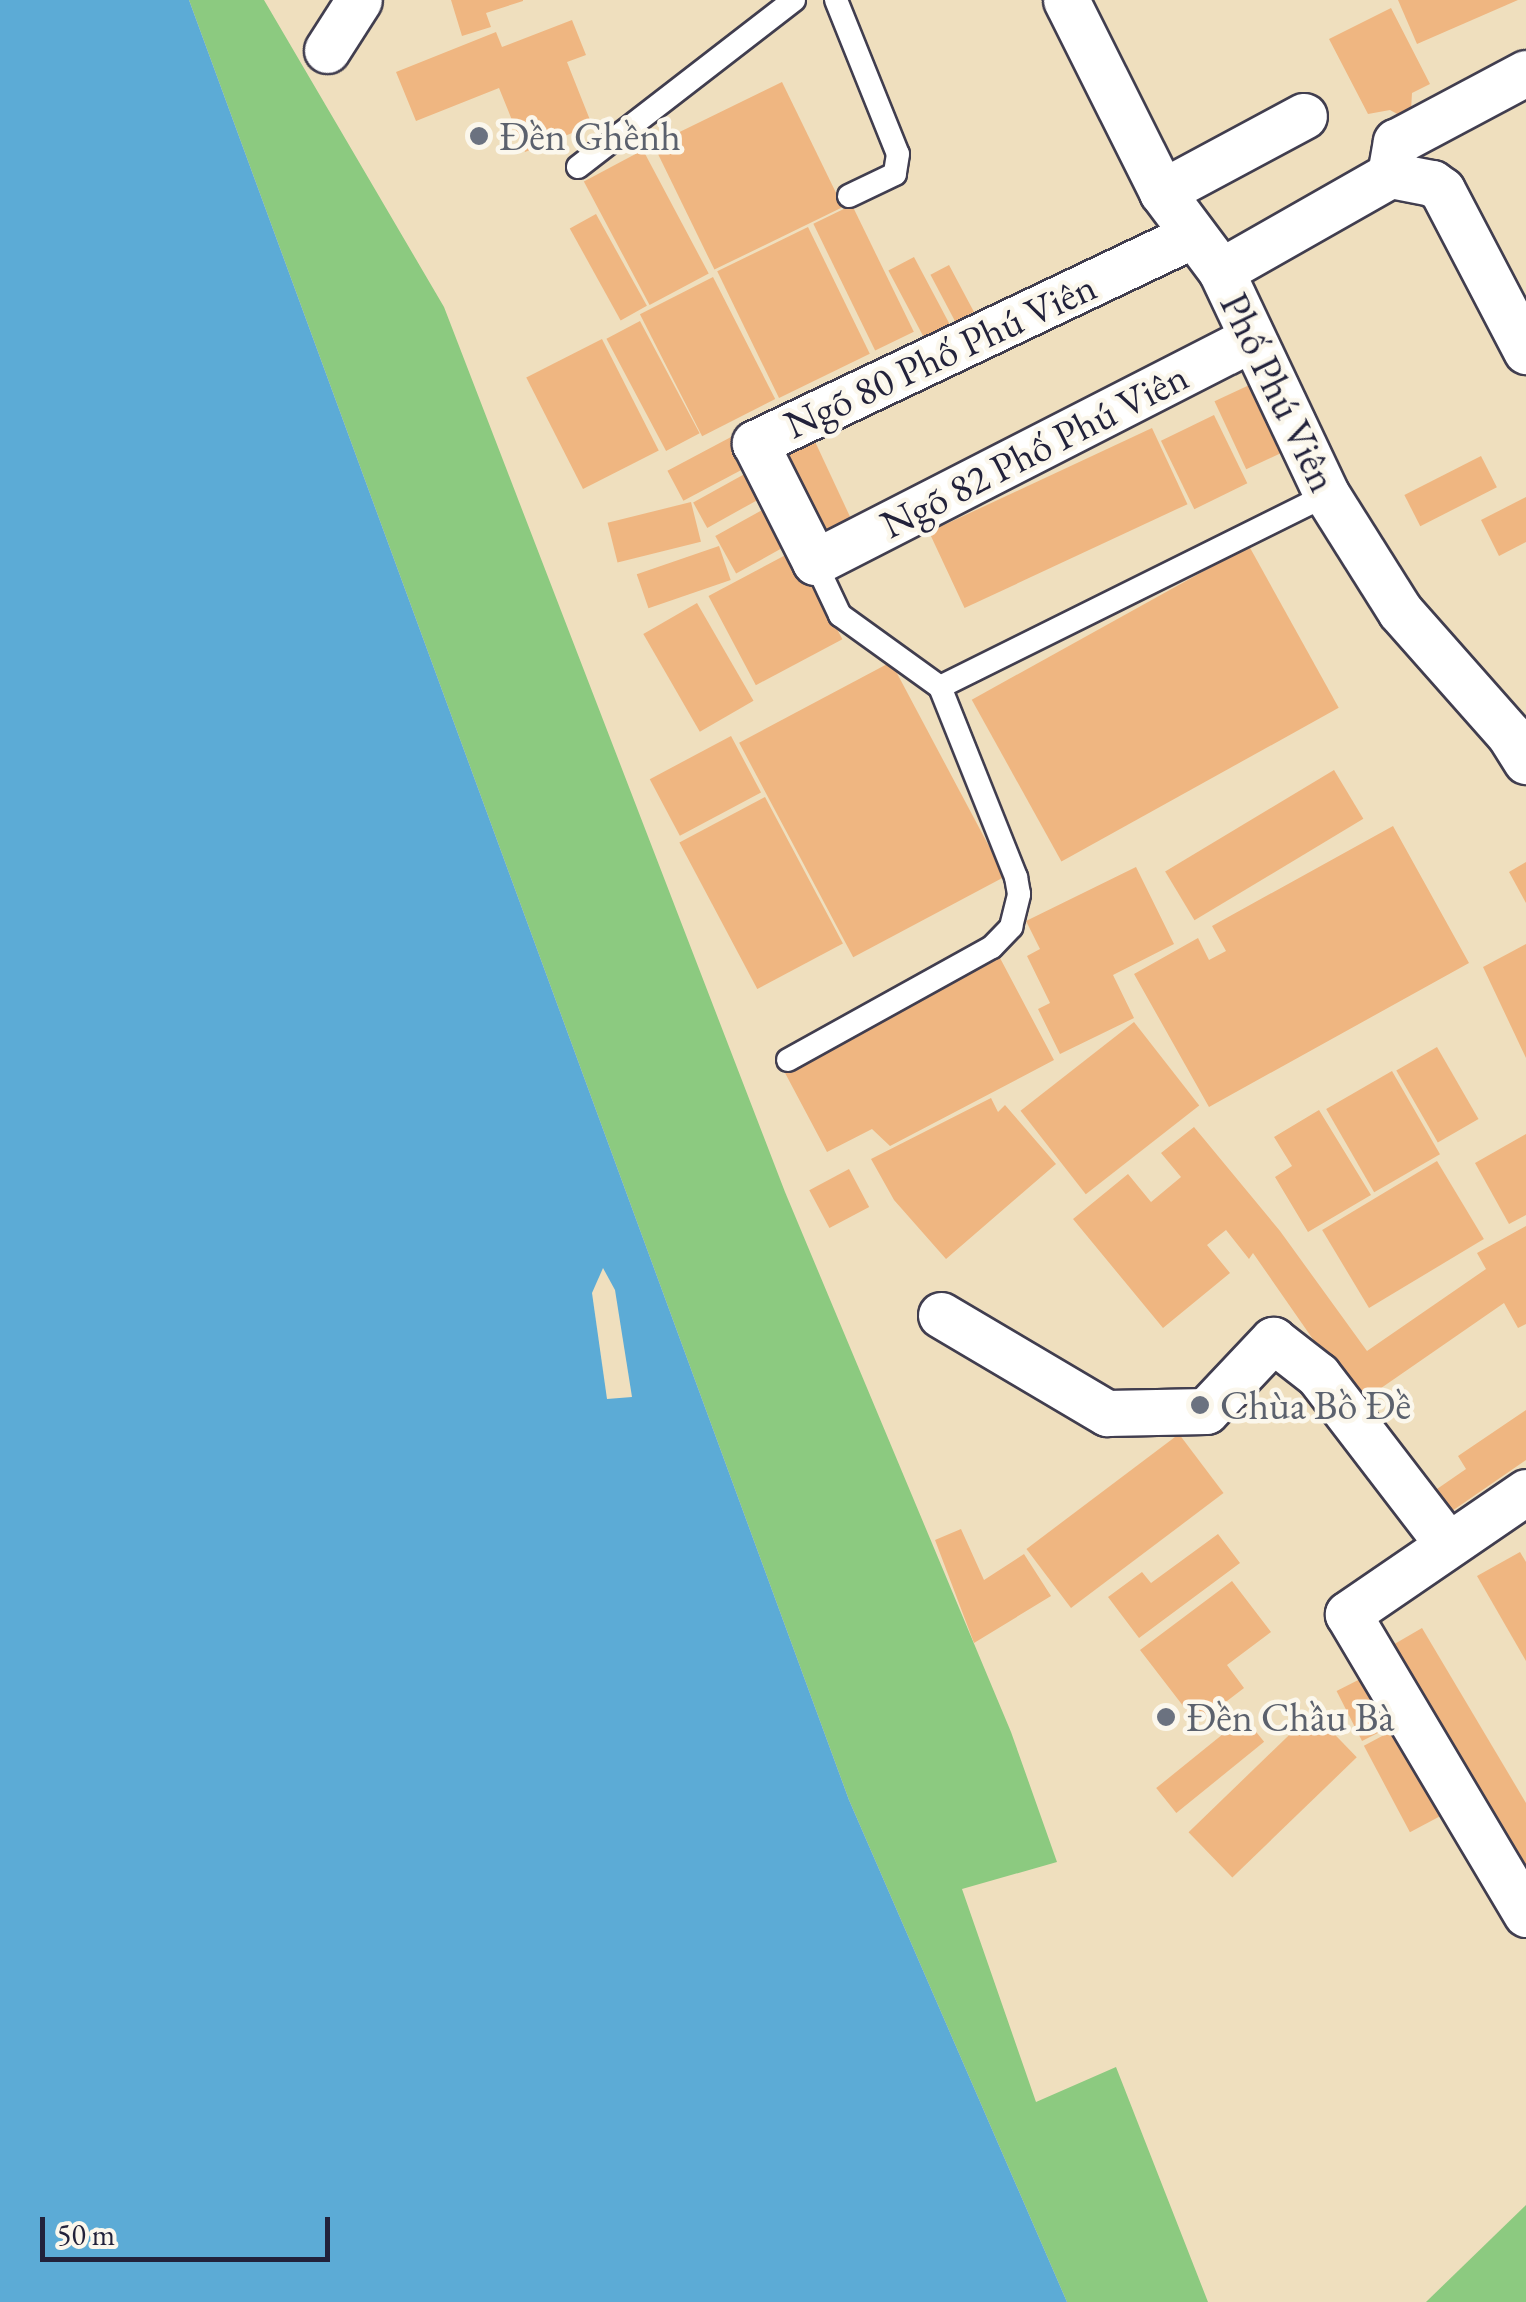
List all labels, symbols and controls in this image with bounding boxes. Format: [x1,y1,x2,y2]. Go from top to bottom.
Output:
place label: Đền Ghềnh [499,112,681,160]
marker: Đền Ghềnh [468,125,490,147]
street label: Ngõ 80 Phố Phú Viên [777,262,1103,448]
street label: Phố Phú Viên [1210,285,1348,499]
street label: Ngõ 82 Phố Phú Viên [872,352,1196,548]
place label: Chùa Bồ Đề [1220,1381,1411,1429]
marker: Chùa Bồ Đề [1189,1394,1211,1416]
place label: Đền Chầu Bà [1186,1693,1394,1741]
marker: Đền Chầu Bà [1155,1706,1177,1728]
scale bar [45,2197,335,2259]
text: 50 m [57,2215,115,2254]

